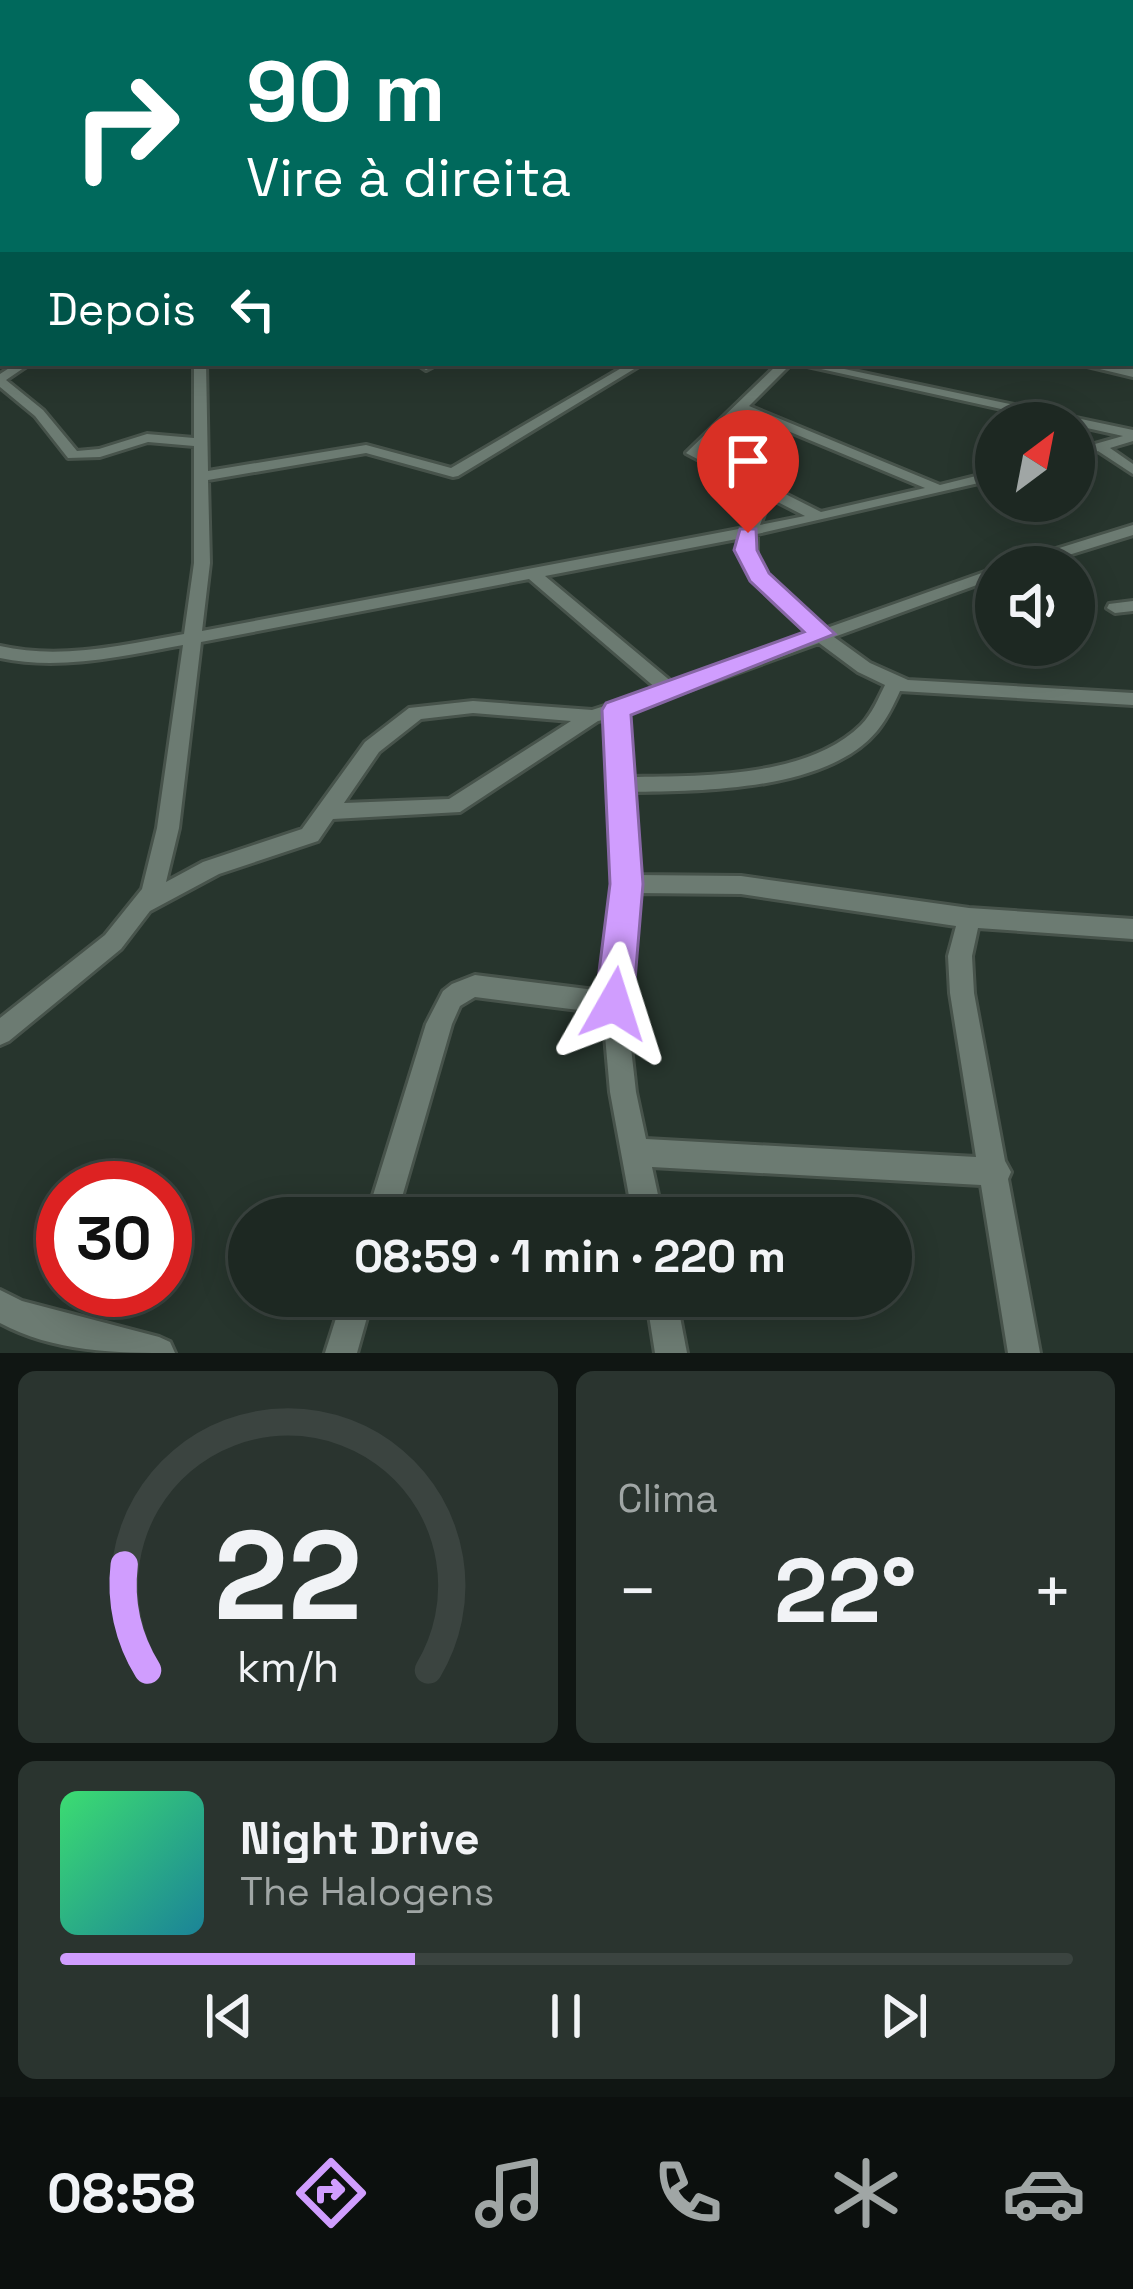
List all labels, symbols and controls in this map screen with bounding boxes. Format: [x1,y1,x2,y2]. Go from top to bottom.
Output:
text: 90 m [246,38,445,146]
icon: right [48,48,204,204]
text: Vire à direita [246,143,571,212]
icon: left [220,276,286,342]
text: Depois [48,281,196,338]
north arrow [975,402,1095,522]
map controls [975,402,1095,666]
pin [697,410,799,533]
icon: arrive [715,428,781,494]
button: sound [975,546,1095,666]
position arrow [551,941,677,1067]
speed limit sign: 30 [36,1161,192,1317]
text: 08:59 · 1 min · 220 m [354,1228,786,1285]
text: Clima [618,1474,718,1523]
text: 22 [214,1496,362,1655]
text: 22° [774,1533,916,1648]
text: − [618,1549,658,1633]
text: + [1032,1549,1073,1633]
text: km/h [237,1640,339,1695]
text: Night Drive [240,1810,480,1867]
text: The Halogens [240,1867,494,1916]
icon: previous [196,1983,262,2049]
icon: pause [533,1983,599,2049]
icon: next [871,1983,937,2049]
icon: directions [289,2151,373,2235]
icon: music [468,2151,552,2235]
icon: phone [646,2151,730,2235]
icon: climate [824,2151,908,2235]
icon: car [1002,2151,1086,2235]
text: 08:58 [47,2159,195,2228]

